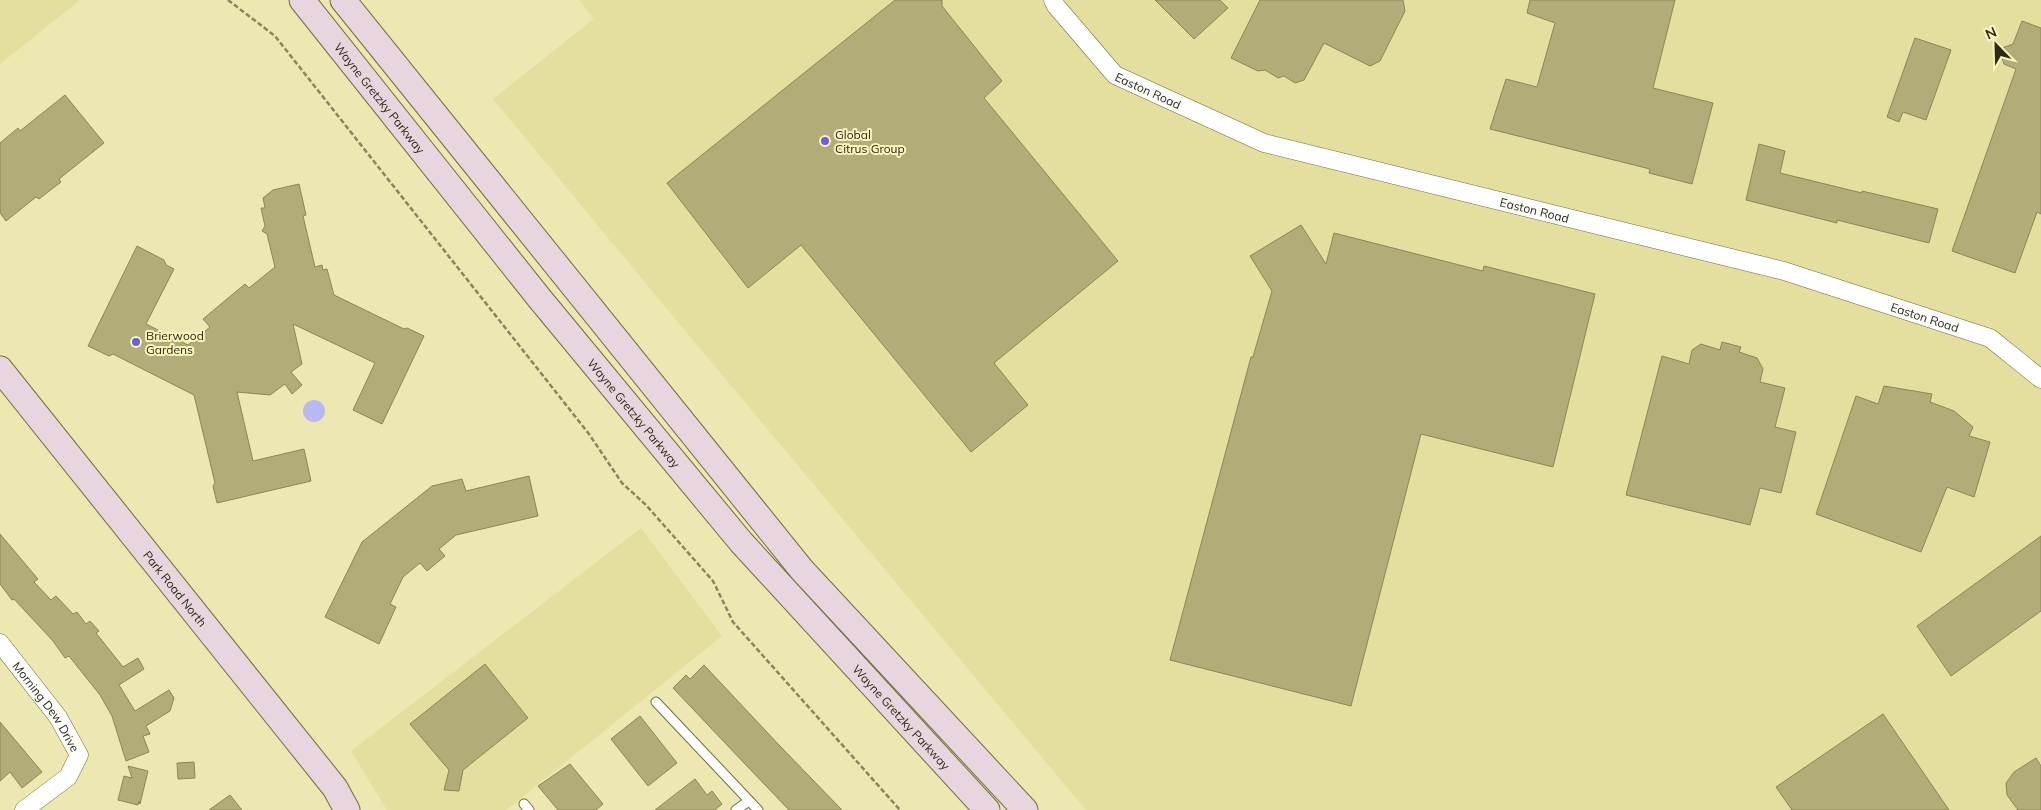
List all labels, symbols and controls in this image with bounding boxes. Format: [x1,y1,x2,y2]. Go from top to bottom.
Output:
north arrow [1971,20,2021,70]
text: N [1983,23,1999,43]
street label: Wayne Gretzky Parkway [331,39,429,157]
street label: Easton Road [1113,69,1183,112]
place label: Global Citrus Group [835,127,905,156]
marker: Global Citrus Group [819,135,831,147]
street label: Easton Road [1499,194,1571,225]
street label: Easton Road [1889,299,1961,335]
place label: Brierwood Gardens [146,328,204,357]
marker: Brierwood Gardens [130,336,142,348]
street label: Wayne Gretzky Parkway [585,355,684,471]
street label: Park Road North [141,548,210,629]
street label: Morning Dew Drive [10,658,83,754]
street label: Wayne Gretzky Parkway [850,661,954,773]

